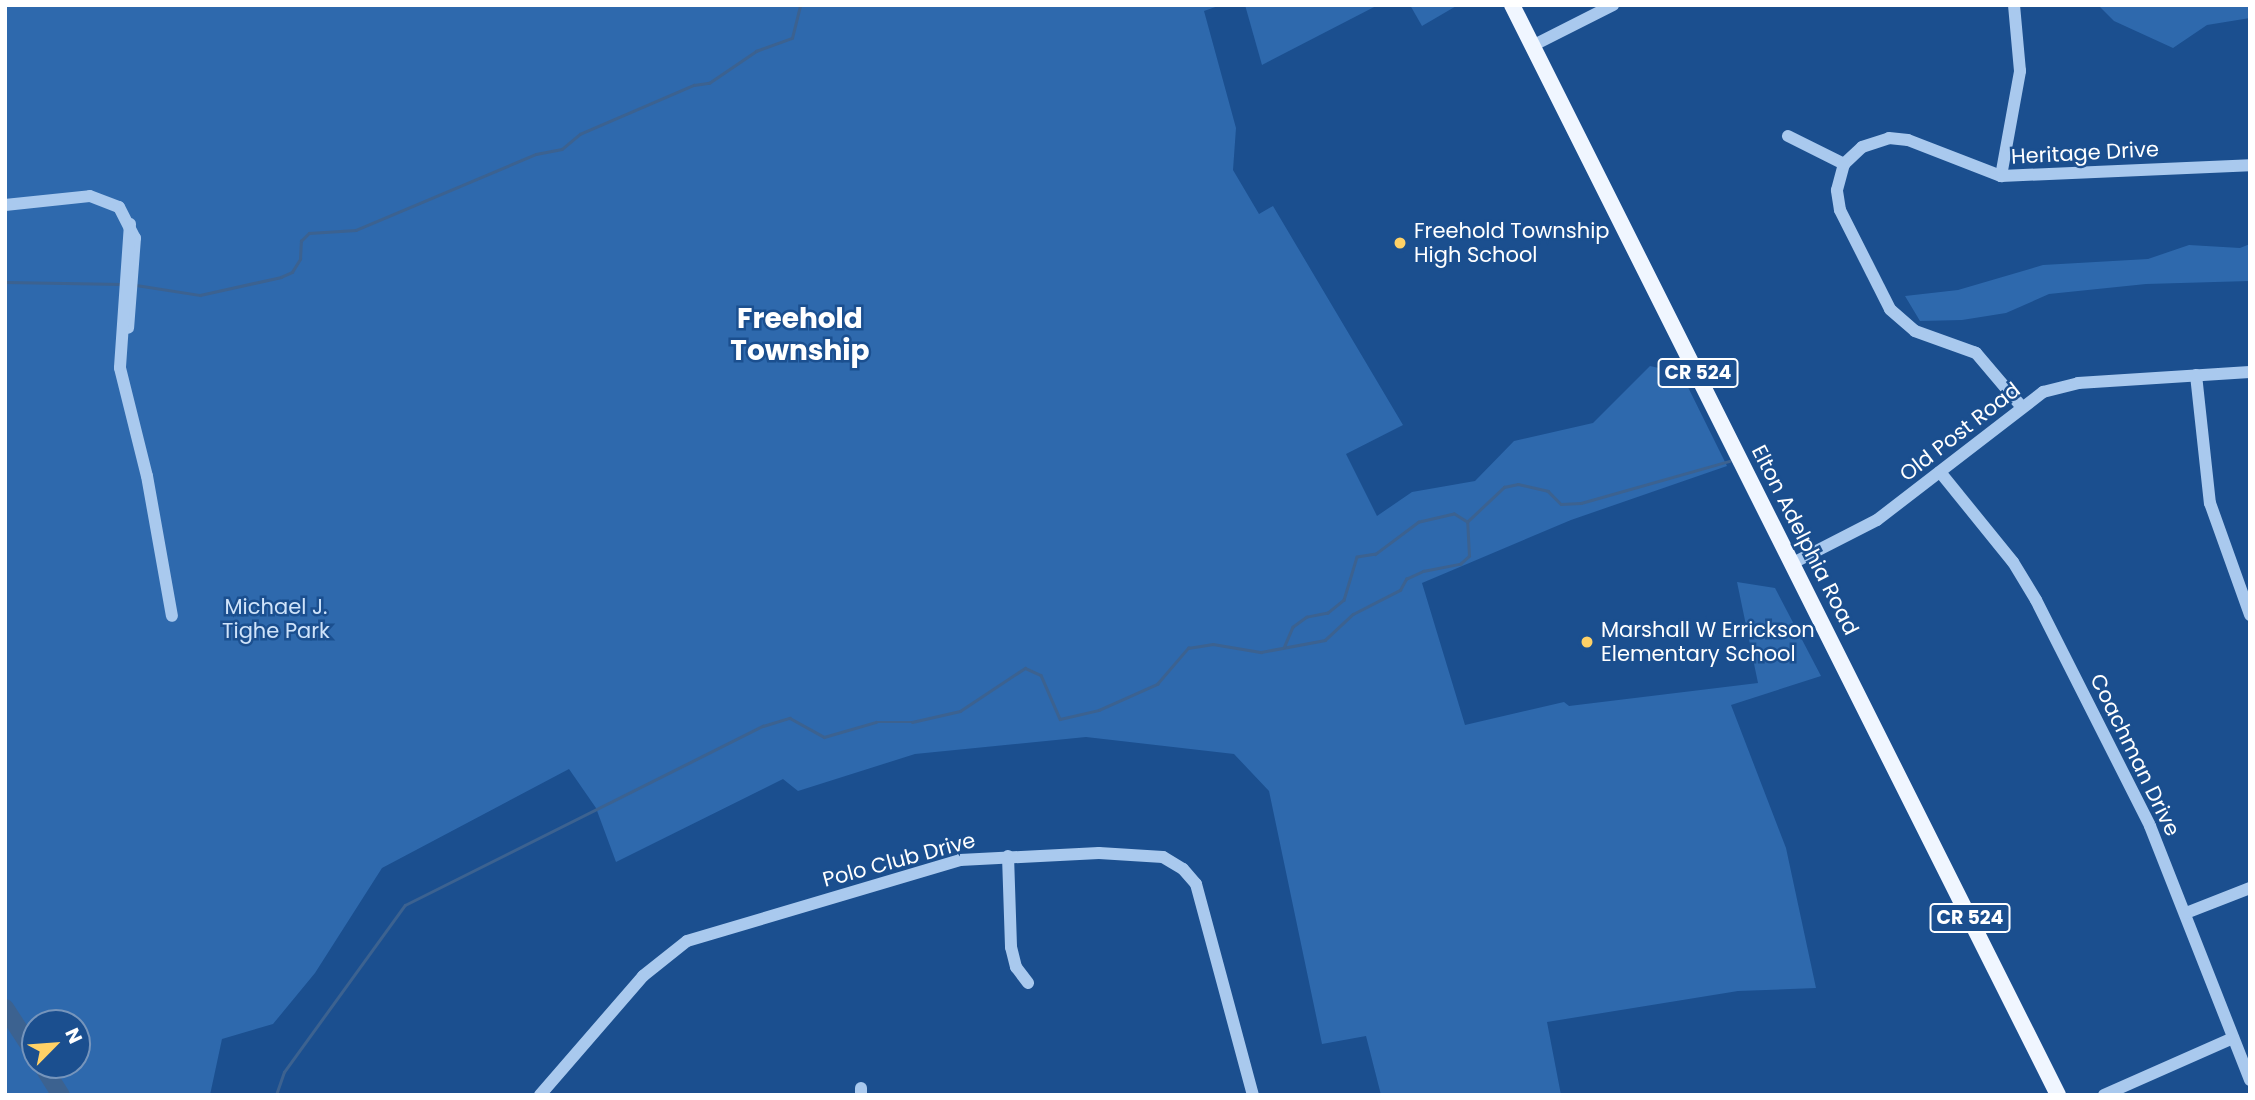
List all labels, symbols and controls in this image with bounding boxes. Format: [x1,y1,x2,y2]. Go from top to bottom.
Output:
street label: Heritage Drive [2011,137,2159,169]
place label: Freehold Township High School [1414,218,1610,268]
marker: Freehold Township High School [1392,235,1408,251]
district label: Freehold Township [730,302,870,368]
road number: CR 524 [1656,358,1740,388]
street label: Old Post Road [1895,377,2025,487]
street label: Elton Adelphia Road [1746,441,1864,639]
park label: Michael J. Tighe Park [222,594,330,644]
place label: Marshall W Errickson Elementary School [1601,617,1815,667]
marker: Marshall W Errickson Elementary School [1579,634,1595,650]
street label: Coachman Drive [2085,670,2185,840]
street label: Polo Club Drive [820,828,978,892]
road number: CR 524 [1928,902,2012,934]
north arrow [21,1009,91,1079]
text: N [58,1024,89,1048]

